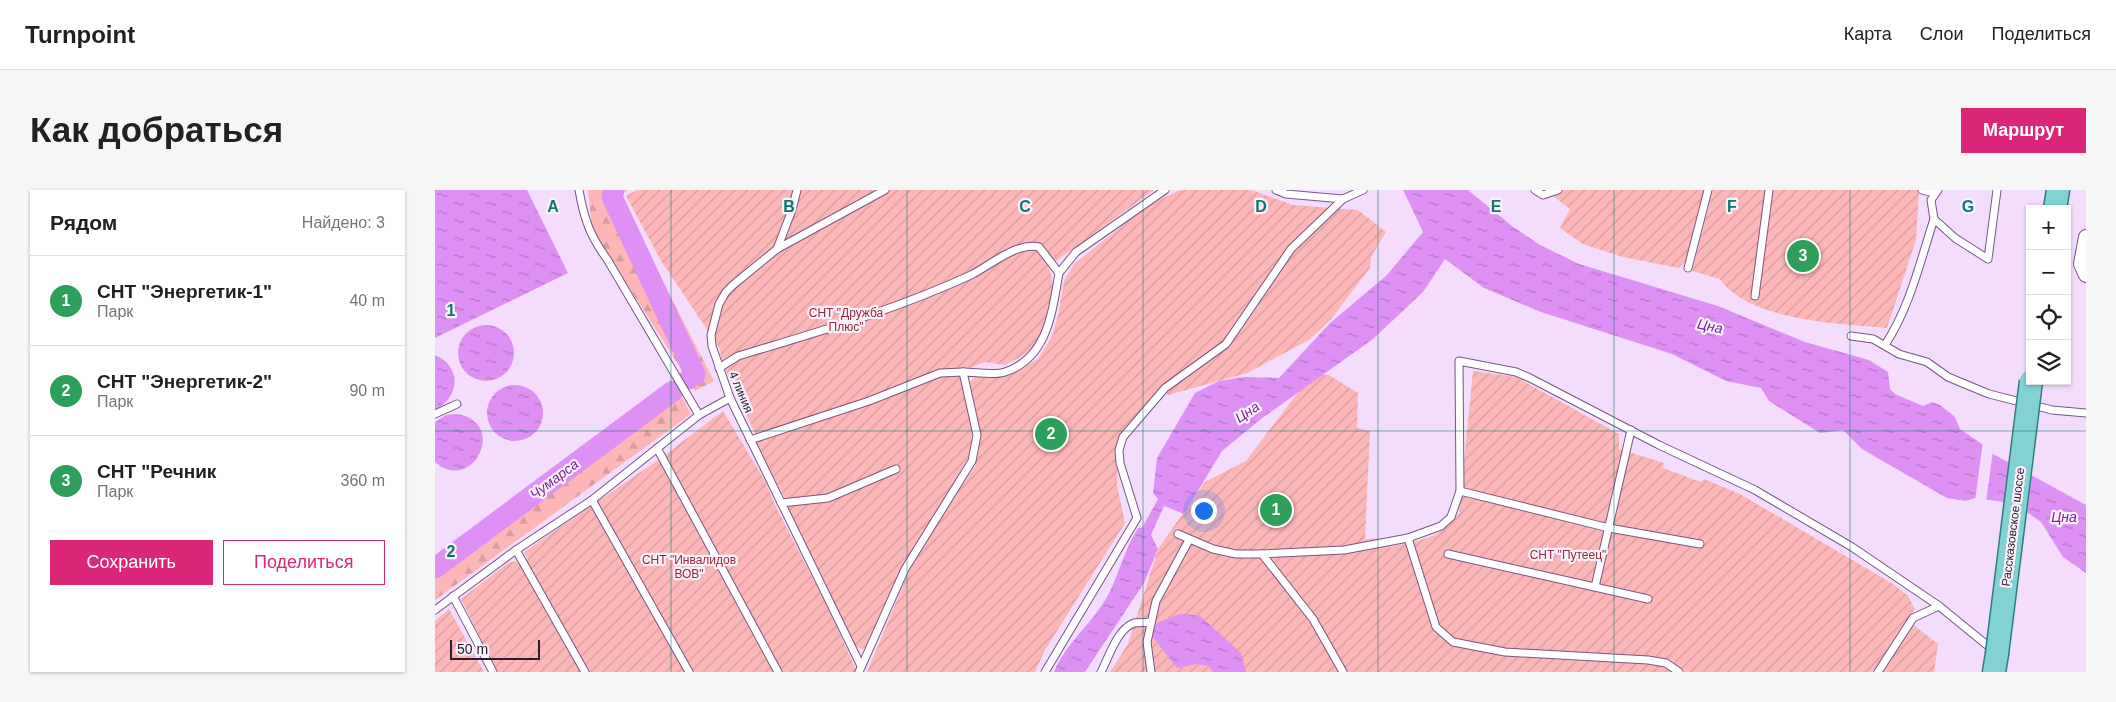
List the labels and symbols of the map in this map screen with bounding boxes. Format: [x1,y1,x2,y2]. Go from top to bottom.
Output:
text: A [547,198,559,215]
text: B [783,198,795,215]
text: C [1019,198,1031,215]
text: D [1255,198,1267,215]
text: E [1491,198,1502,215]
text: F [1727,198,1737,215]
text: G [1962,198,1974,215]
pin: 3 [1787,237,1819,275]
text: 1 [447,302,456,319]
park label: СНТ "Дружба Плюс" [809,306,884,334]
water label: Цна [1696,316,1724,337]
street label: 4 линия [726,369,756,415]
water label: Цна [1232,398,1262,426]
pin: 2 [1035,415,1067,453]
water label: Чумарса [527,456,581,502]
street label: Рассказовское шоссе [1999,466,2027,587]
pin: 1 [1260,491,1292,529]
your location [1191,498,1217,524]
water label: Цна [2051,509,2077,525]
text: 2 [447,543,456,560]
park label: СНТ "Путеец" [1530,548,1606,562]
park label: СНТ "Инвалидов ВОВ" [642,553,736,581]
scale bar [450,637,540,660]

